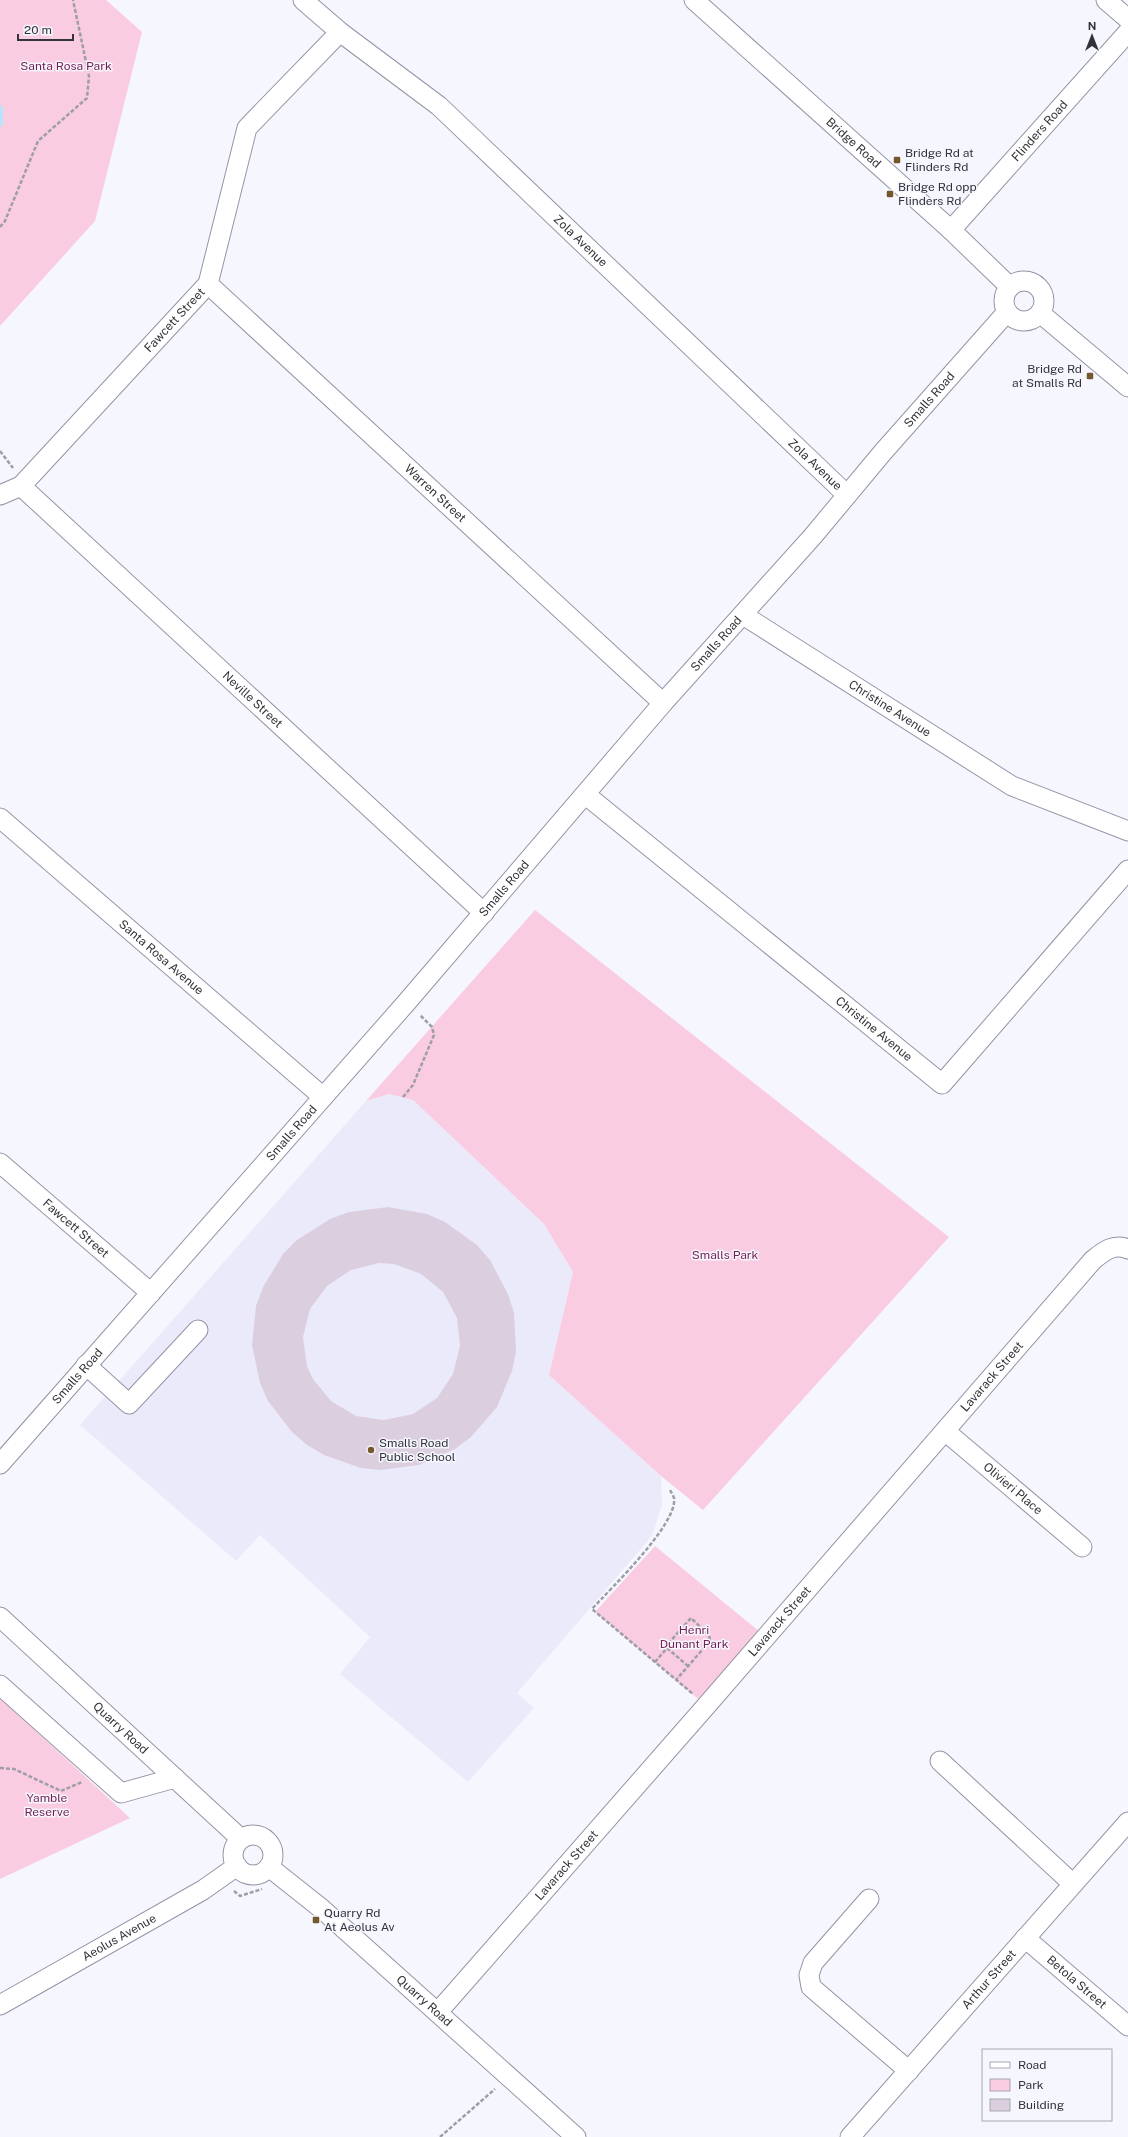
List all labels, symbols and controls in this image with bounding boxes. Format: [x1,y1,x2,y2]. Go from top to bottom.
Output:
scale bar [18,16,73,42]
north arrow [1072,16,1112,56]
text: N [1088,20,1096,32]
text: 20 m [24,23,52,37]
park label: Santa Rosa Park [20,59,112,73]
street label: Flinders Road [1009,98,1070,164]
street label: Bridge Road [823,115,884,171]
place label: Bridge Rd at Flinders Rd [905,146,974,174]
marker: Bridge Rd at Flinders Rd [892,155,902,165]
place label: Bridge Rd opp Flinders Rd [898,180,977,208]
marker: Bridge Rd opp Flinders Rd [885,189,895,199]
street label: Zola Avenue [551,212,610,270]
street label: Fawcett Street [141,285,208,355]
place label: Bridge Rd at Smalls Rd [1012,362,1082,390]
street label: Smalls Road [901,369,958,430]
marker: Bridge Rd at Smalls Rd [1085,371,1095,381]
street label: Zola Avenue [785,436,845,493]
street label: Warren Street [402,462,469,525]
street label: Smalls Road [688,613,745,674]
street label: Neville Street [220,669,286,731]
street label: Christine Avenue [846,677,934,740]
street label: Smalls Road [476,858,532,919]
street label: Santa Rosa Avenue [116,917,206,998]
street label: Christine Avenue [833,994,915,1064]
street label: Smalls Road [263,1102,320,1164]
street label: Fawcett Street [40,1196,112,1261]
park label: Smalls Park [692,1248,758,1262]
street label: Lavarack Street [958,1338,1026,1414]
street label: Smalls Road [49,1346,106,1407]
place label: Smalls Road Public School [379,1436,456,1464]
marker: Smalls Road Public School [366,1445,376,1455]
street label: Olivieri Place [981,1460,1045,1518]
street label: Lavarack Street [745,1583,814,1659]
park label: Henri Dunant Park [660,1623,729,1651]
street label: Quarry Road [90,1699,151,1757]
park label: Yamble Reserve [24,1791,70,1819]
street label: Lavarack Street [532,1827,601,1903]
place label: Quarry Rd At Aeolus Av [324,1906,395,1934]
street label: Aeolus Avenue [80,1911,159,1964]
marker: Quarry Rd At Aeolus Av [311,1915,321,1925]
street label: Arthur Street [959,1947,1019,2012]
street label: Betola Street [1044,1953,1110,2012]
street label: Quarry Road [394,1972,455,2029]
legend [982,2049,1112,2121]
text: Road [1018,2058,1046,2072]
text: Park [1018,2078,1044,2092]
text: Building [1018,2098,1064,2112]

